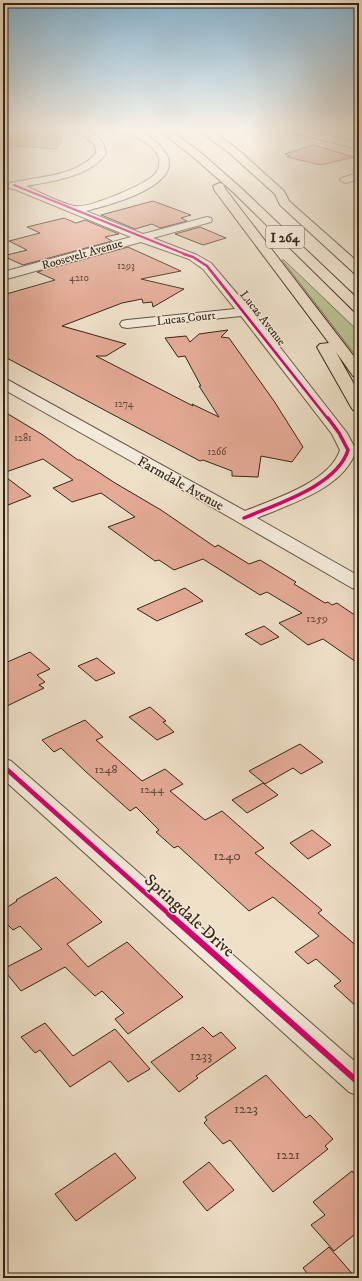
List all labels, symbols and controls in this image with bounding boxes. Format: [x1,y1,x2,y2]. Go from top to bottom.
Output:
road number: I 264 [266,226,304,248]
street label: Roosevelt Avenue [40,236,124,273]
house number: 1293 [117,260,135,272]
house number: 4210 [69,272,89,284]
street label: Lucas Avenue [236,288,289,349]
street label: Lucas Court [156,308,216,329]
house number: 1274 [114,398,134,410]
house number: 1281 [14,432,32,444]
house number: 1266 [208,446,227,458]
street label: Farmdale Avenue [134,453,227,515]
house number: 1259 [306,611,328,626]
house number: 1248 [94,762,118,777]
house number: 1244 [140,782,165,797]
house number: 1240 [213,847,241,865]
street label: Springdale Drive [139,869,239,962]
house number: 1233 [190,1047,212,1065]
house number: 1223 [234,1100,258,1118]
house number: 1221 [276,1146,300,1164]

